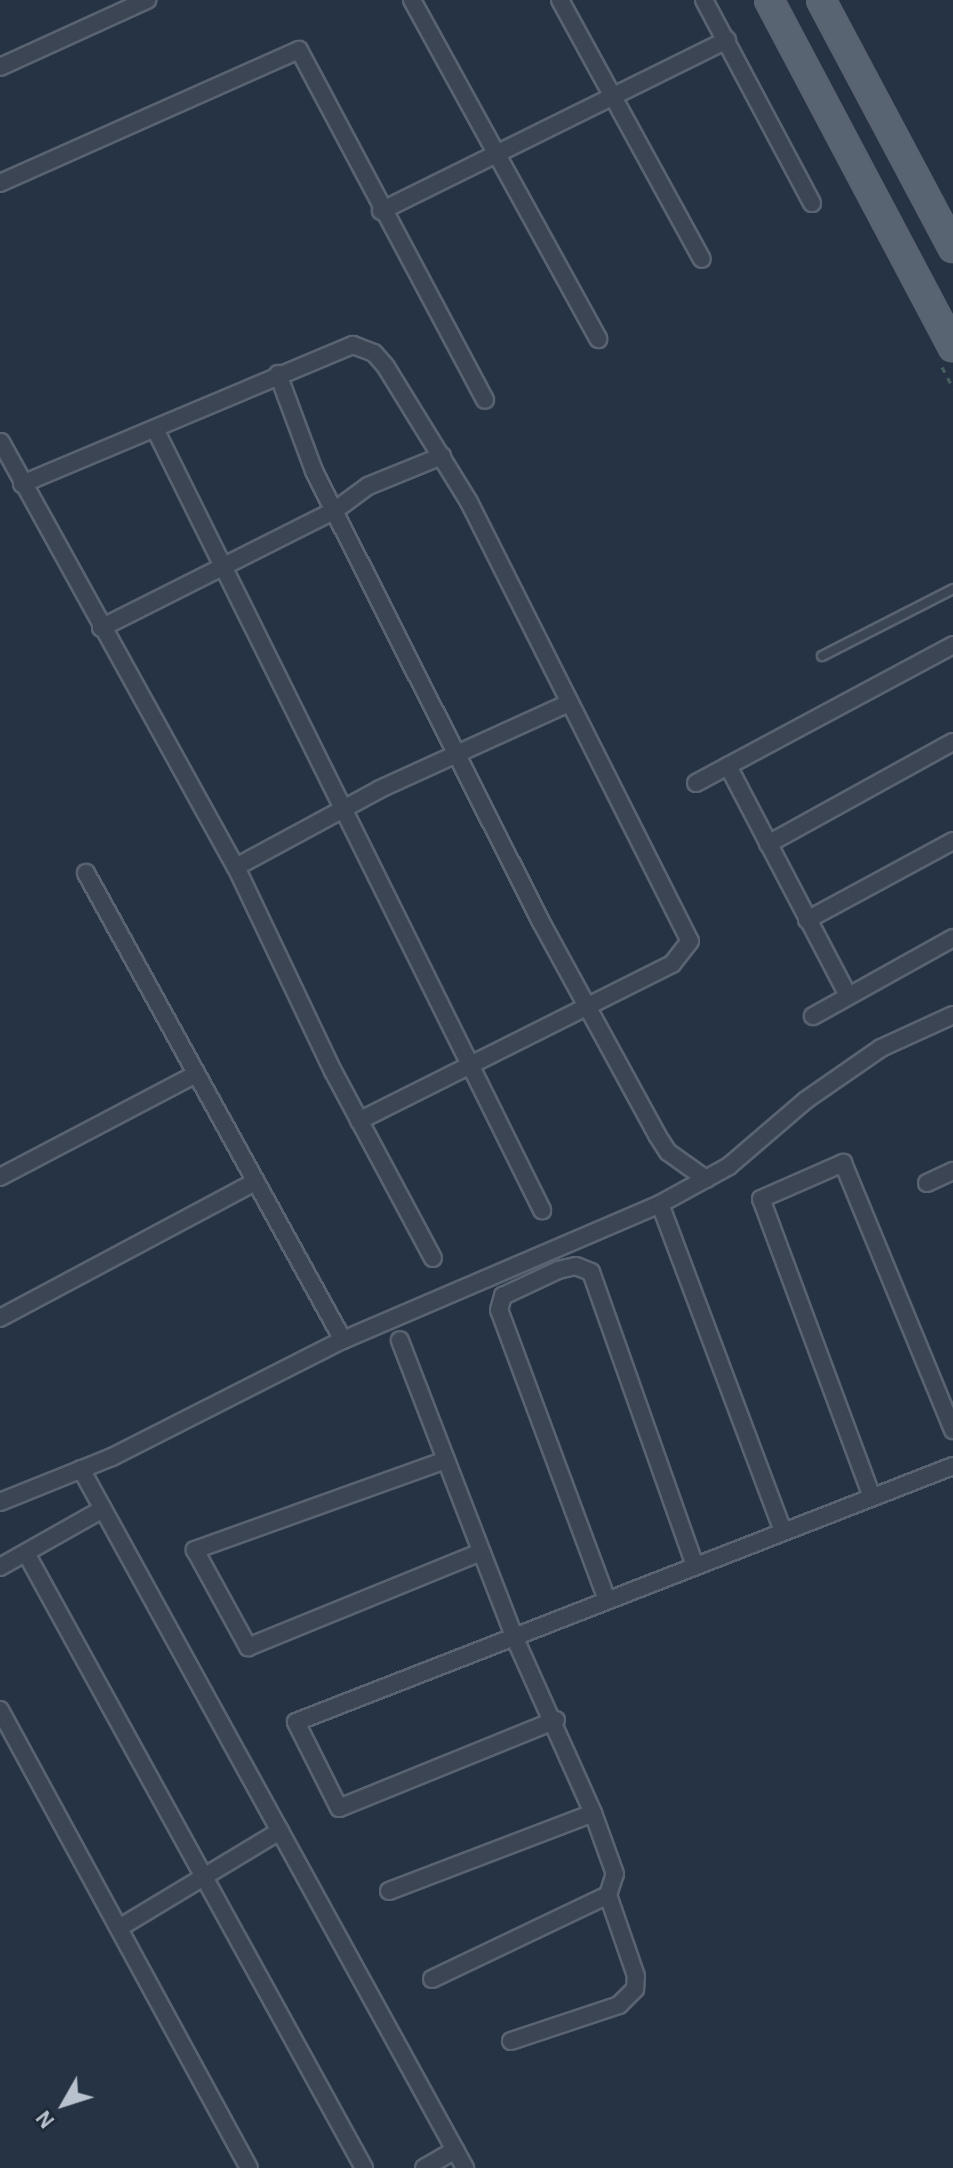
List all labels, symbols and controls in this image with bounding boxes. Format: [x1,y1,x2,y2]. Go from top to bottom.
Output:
north arrow [24,2064,104,2144]
text: N [32,2106,59,2132]

